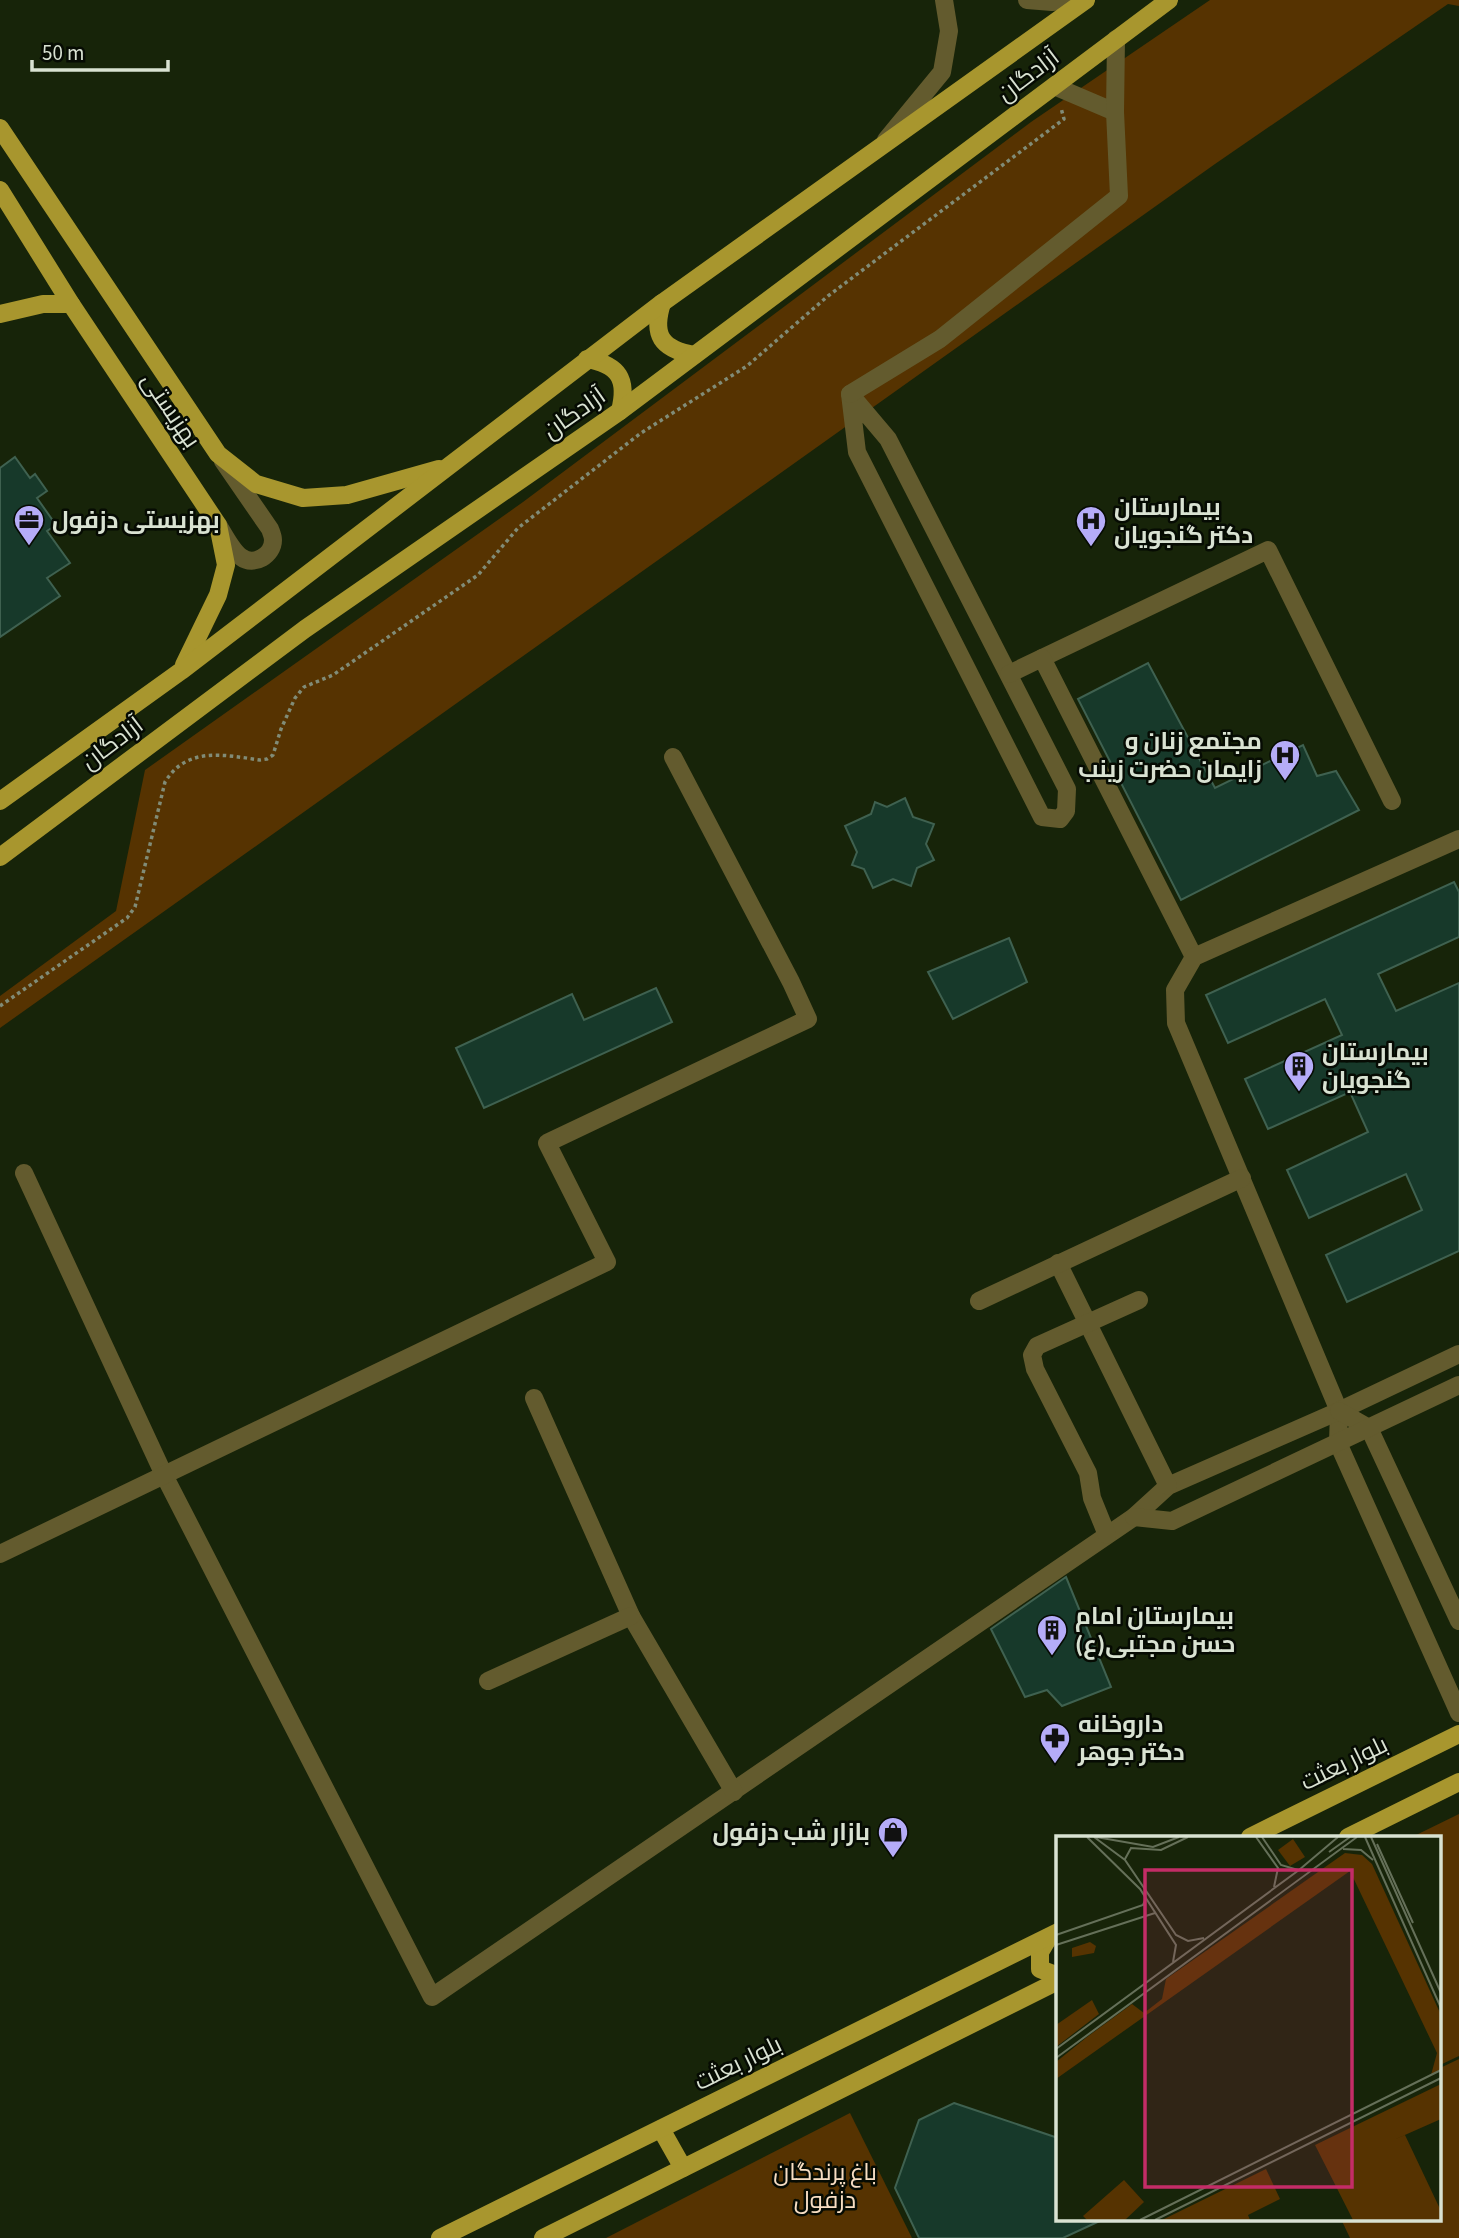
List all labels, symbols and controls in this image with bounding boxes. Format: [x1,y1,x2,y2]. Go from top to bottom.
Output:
scale bar [32,28,168,72]
text: 50 m [42,38,84,68]
street label: آزادگان [990,40,1067,110]
street label: بهزیستی [132,365,209,455]
street label: آزادگان [536,379,613,448]
place label: بیمارستان دکتر گنجویان [1114,490,1253,553]
office icon: بهزیستی دزفول [12,503,46,547]
place label: بهزیستی دزفول [52,503,220,538]
hospital icon: بیمارستان دکتر گنجویان [1074,504,1108,548]
street label: آزادگان [74,708,151,778]
place label: مجتمع زنان و زایمان حضرت زینب [1078,724,1262,787]
hospital icon: مجتمع زنان و زایمان حضرت زینب [1268,738,1302,782]
place label: بیمارستان گنجویان [1322,1035,1429,1098]
building icon: بیمارستان گنجویان [1282,1049,1316,1093]
place label: بیمارستان امام حسن مجتبی(ع) [1075,1599,1235,1662]
building icon: بیمارستان امام حسن مجتبی(ع) [1035,1613,1069,1657]
place label: داروخانه دکتر جوهر [1077,1707,1185,1770]
pharmacy icon: داروخانه دکتر جوهر [1038,1721,1072,1765]
street label: بلوار بعثت [1295,1727,1394,1800]
place label: بازار شب دزفول [712,1815,870,1850]
shop icon: بازار شب دزفول [876,1815,910,1859]
inset map [1056,1836,1442,2220]
street label: بلوار بعثت [689,2027,788,2100]
park label: باغ پرندگان دزفول [773,2155,877,2218]

